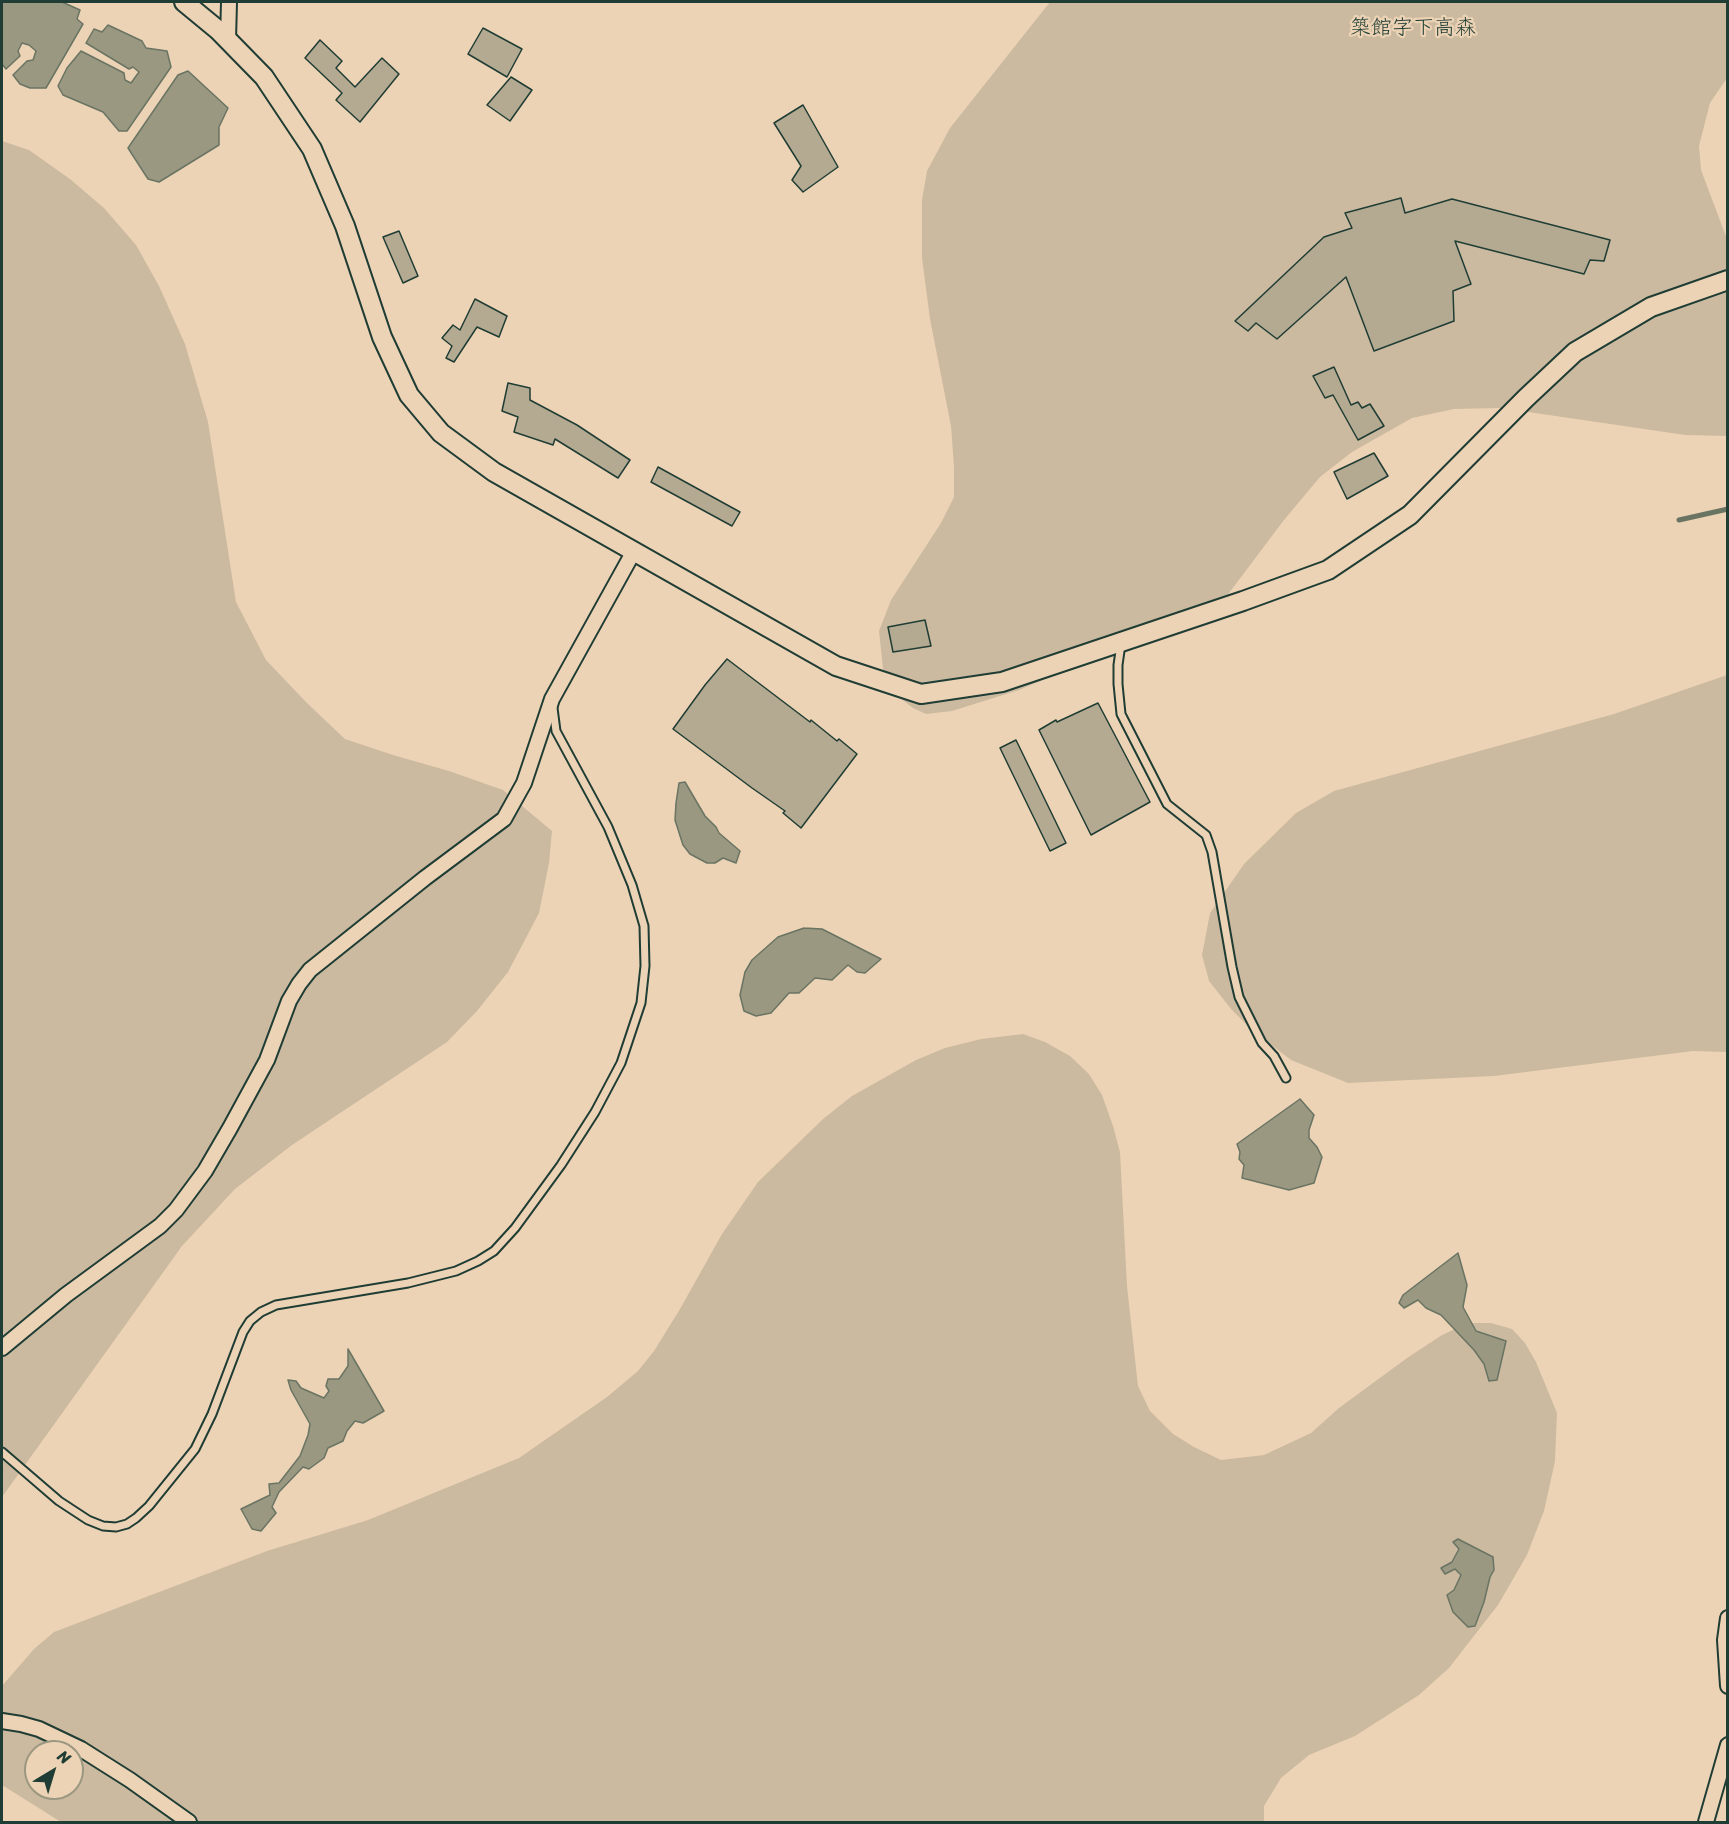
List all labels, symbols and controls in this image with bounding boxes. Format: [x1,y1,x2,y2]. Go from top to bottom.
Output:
district label: 築館字下高森 [1350,16,1476,42]
north arrow [24,1740,84,1800]
text: N [51,1742,77,1772]

